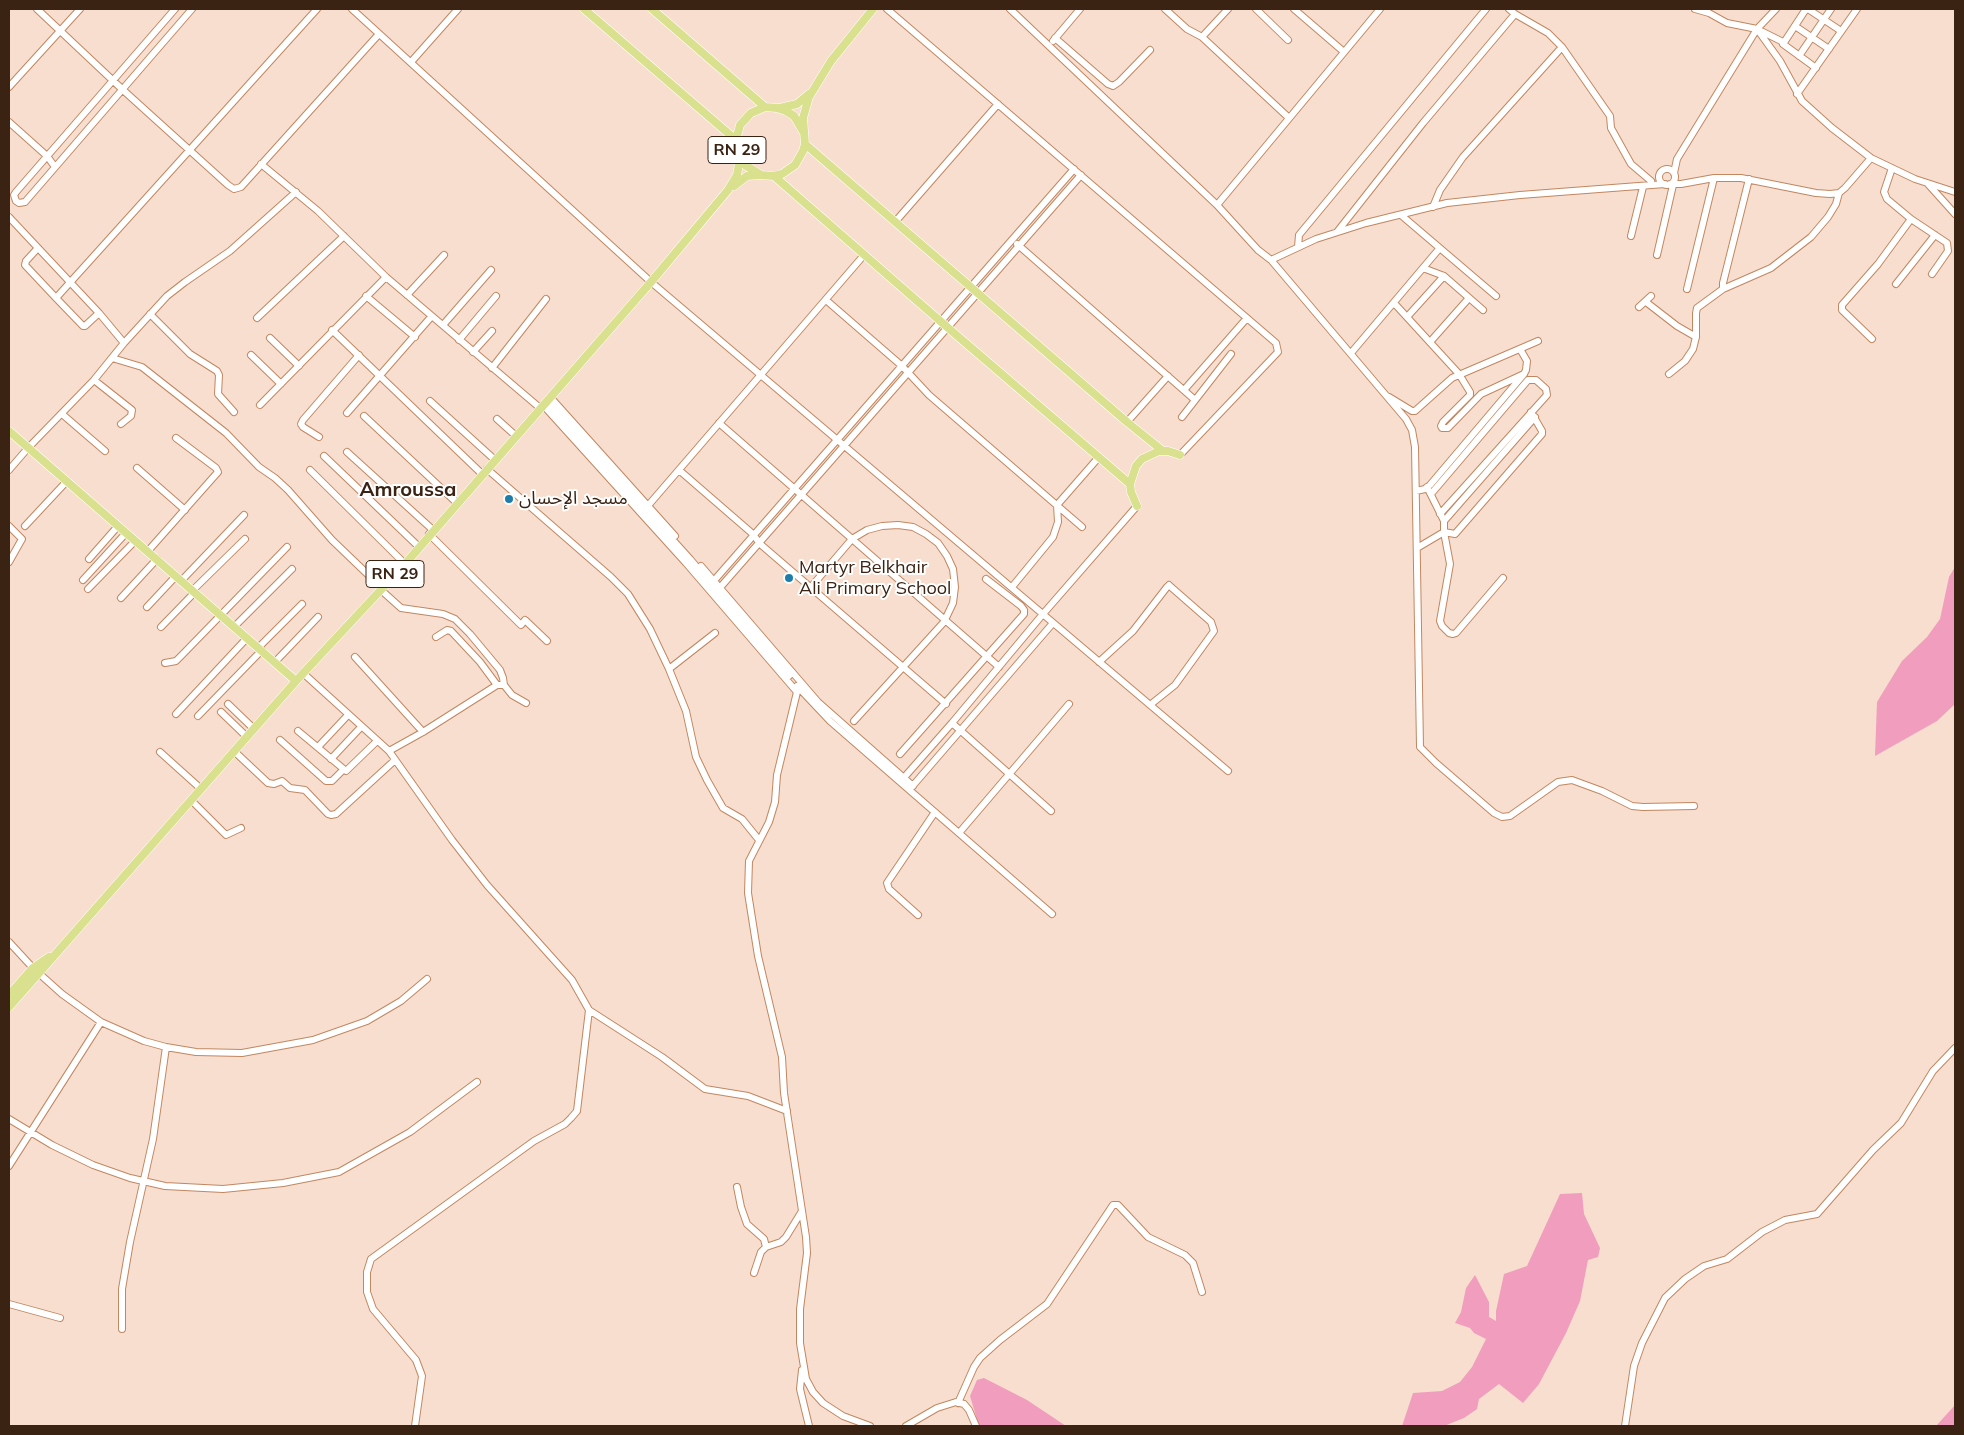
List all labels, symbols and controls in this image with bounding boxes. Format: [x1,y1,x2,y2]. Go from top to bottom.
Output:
road number: RN 29 [708,136,766,164]
district label: Amroussa [360,478,456,502]
place label: مسجد الإحسان [519,488,628,510]
marker: مسجد الإحسان [503,493,515,505]
place label: Martyr Belkhair Ali Primary School [799,557,951,600]
road number: RN 29 [366,560,424,588]
marker: Martyr Belkhair Ali Primary School [783,572,795,584]

